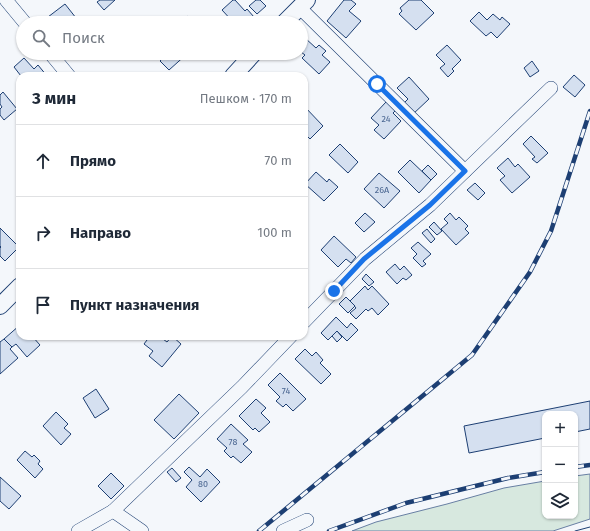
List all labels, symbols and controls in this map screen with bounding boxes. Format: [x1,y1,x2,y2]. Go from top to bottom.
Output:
search box [16,16,308,60]
icon: search [30,27,52,49]
text: Поиск [62,29,105,47]
route start [368,75,386,93]
text: 3 мин [32,88,76,109]
text: Пешком · 170 m [200,91,292,106]
house number: 24 [381,114,391,124]
icon: ahead [32,150,54,172]
text: Прямо [70,152,116,170]
text: 70 m [265,153,292,168]
house number: 26А [375,185,390,195]
icon: right [32,222,54,244]
text: Направо [70,224,131,242]
text: 100 m [257,225,292,240]
route end [325,282,343,300]
icon: arrive [32,294,54,316]
text: Пункт назначения [70,296,199,314]
house number: 74 [282,386,290,396]
map controls [542,411,578,519]
button: + [542,411,578,447]
house number: 78 [229,437,237,447]
button: − [542,447,578,483]
house number: 80 [198,479,208,489]
button: layers [542,483,578,519]

